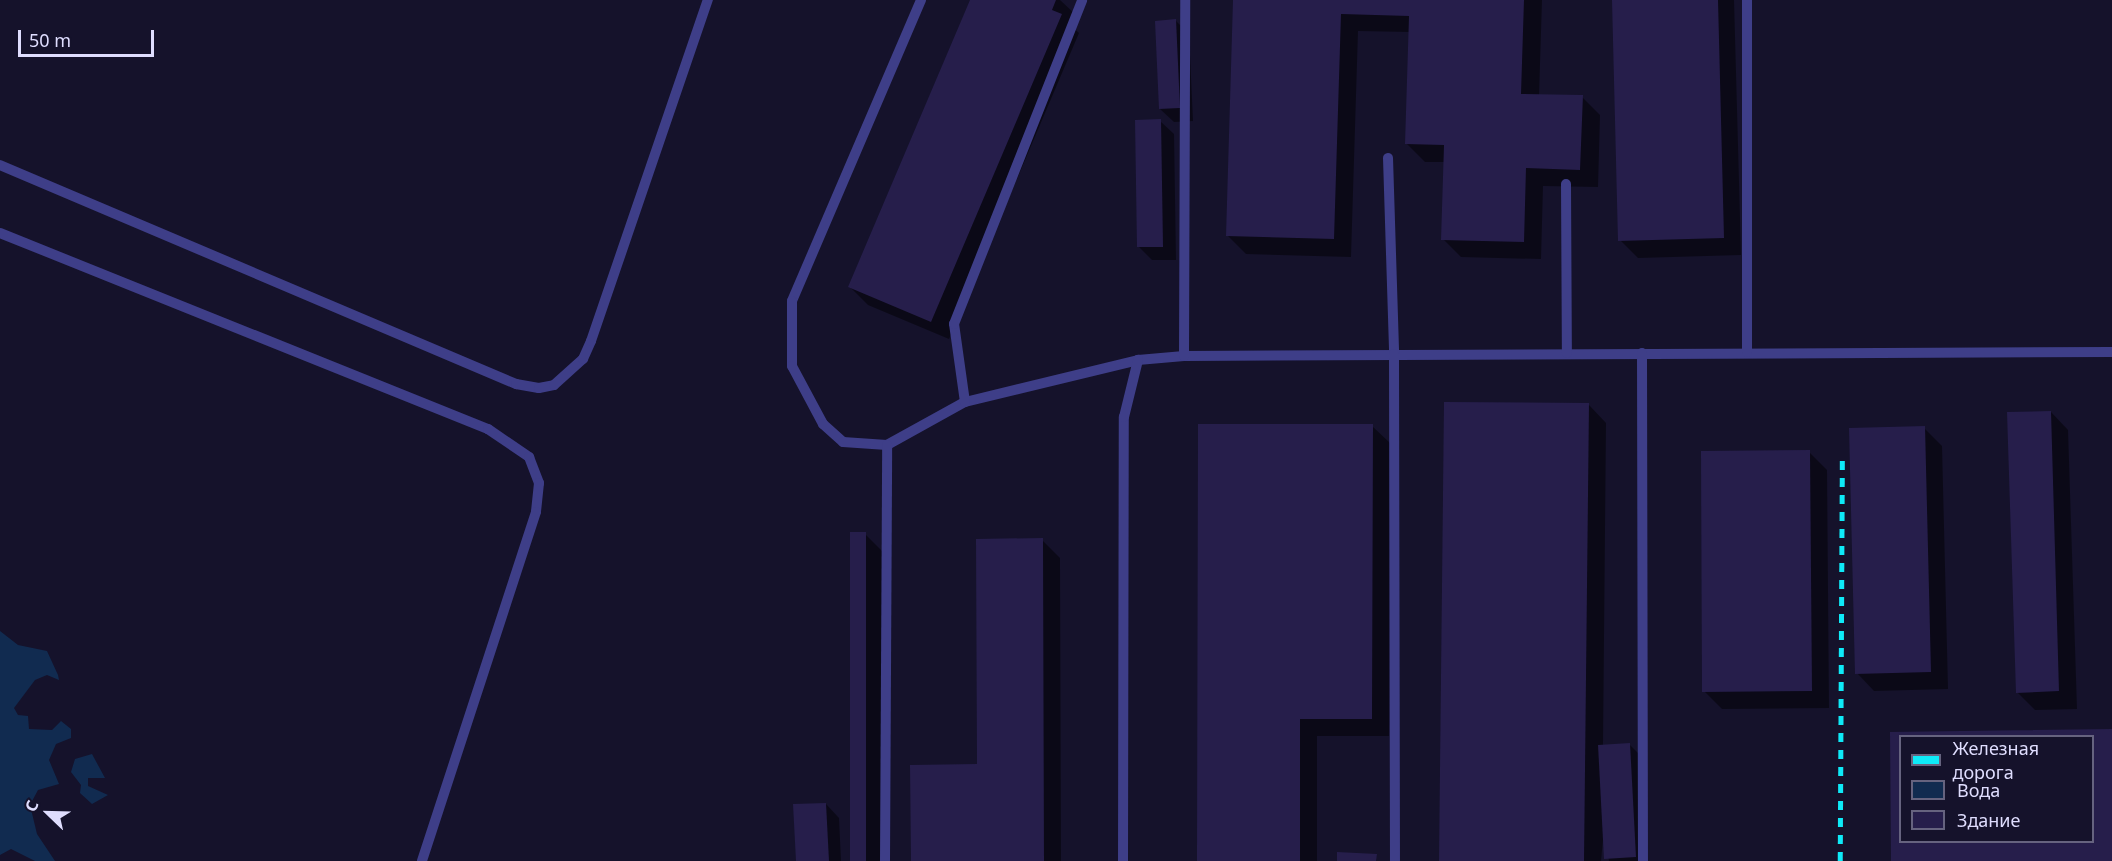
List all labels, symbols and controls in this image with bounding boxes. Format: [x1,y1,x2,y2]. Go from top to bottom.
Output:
scale bar [21,18,158,56]
text: 50 m [29,28,71,52]
legend [1899,735,2094,843]
text: Железная дорога [1953,736,2039,784]
text: Вода [1957,778,2000,802]
north arrow [18,783,78,843]
text: С [19,797,44,815]
text: Здание [1957,808,2020,832]

